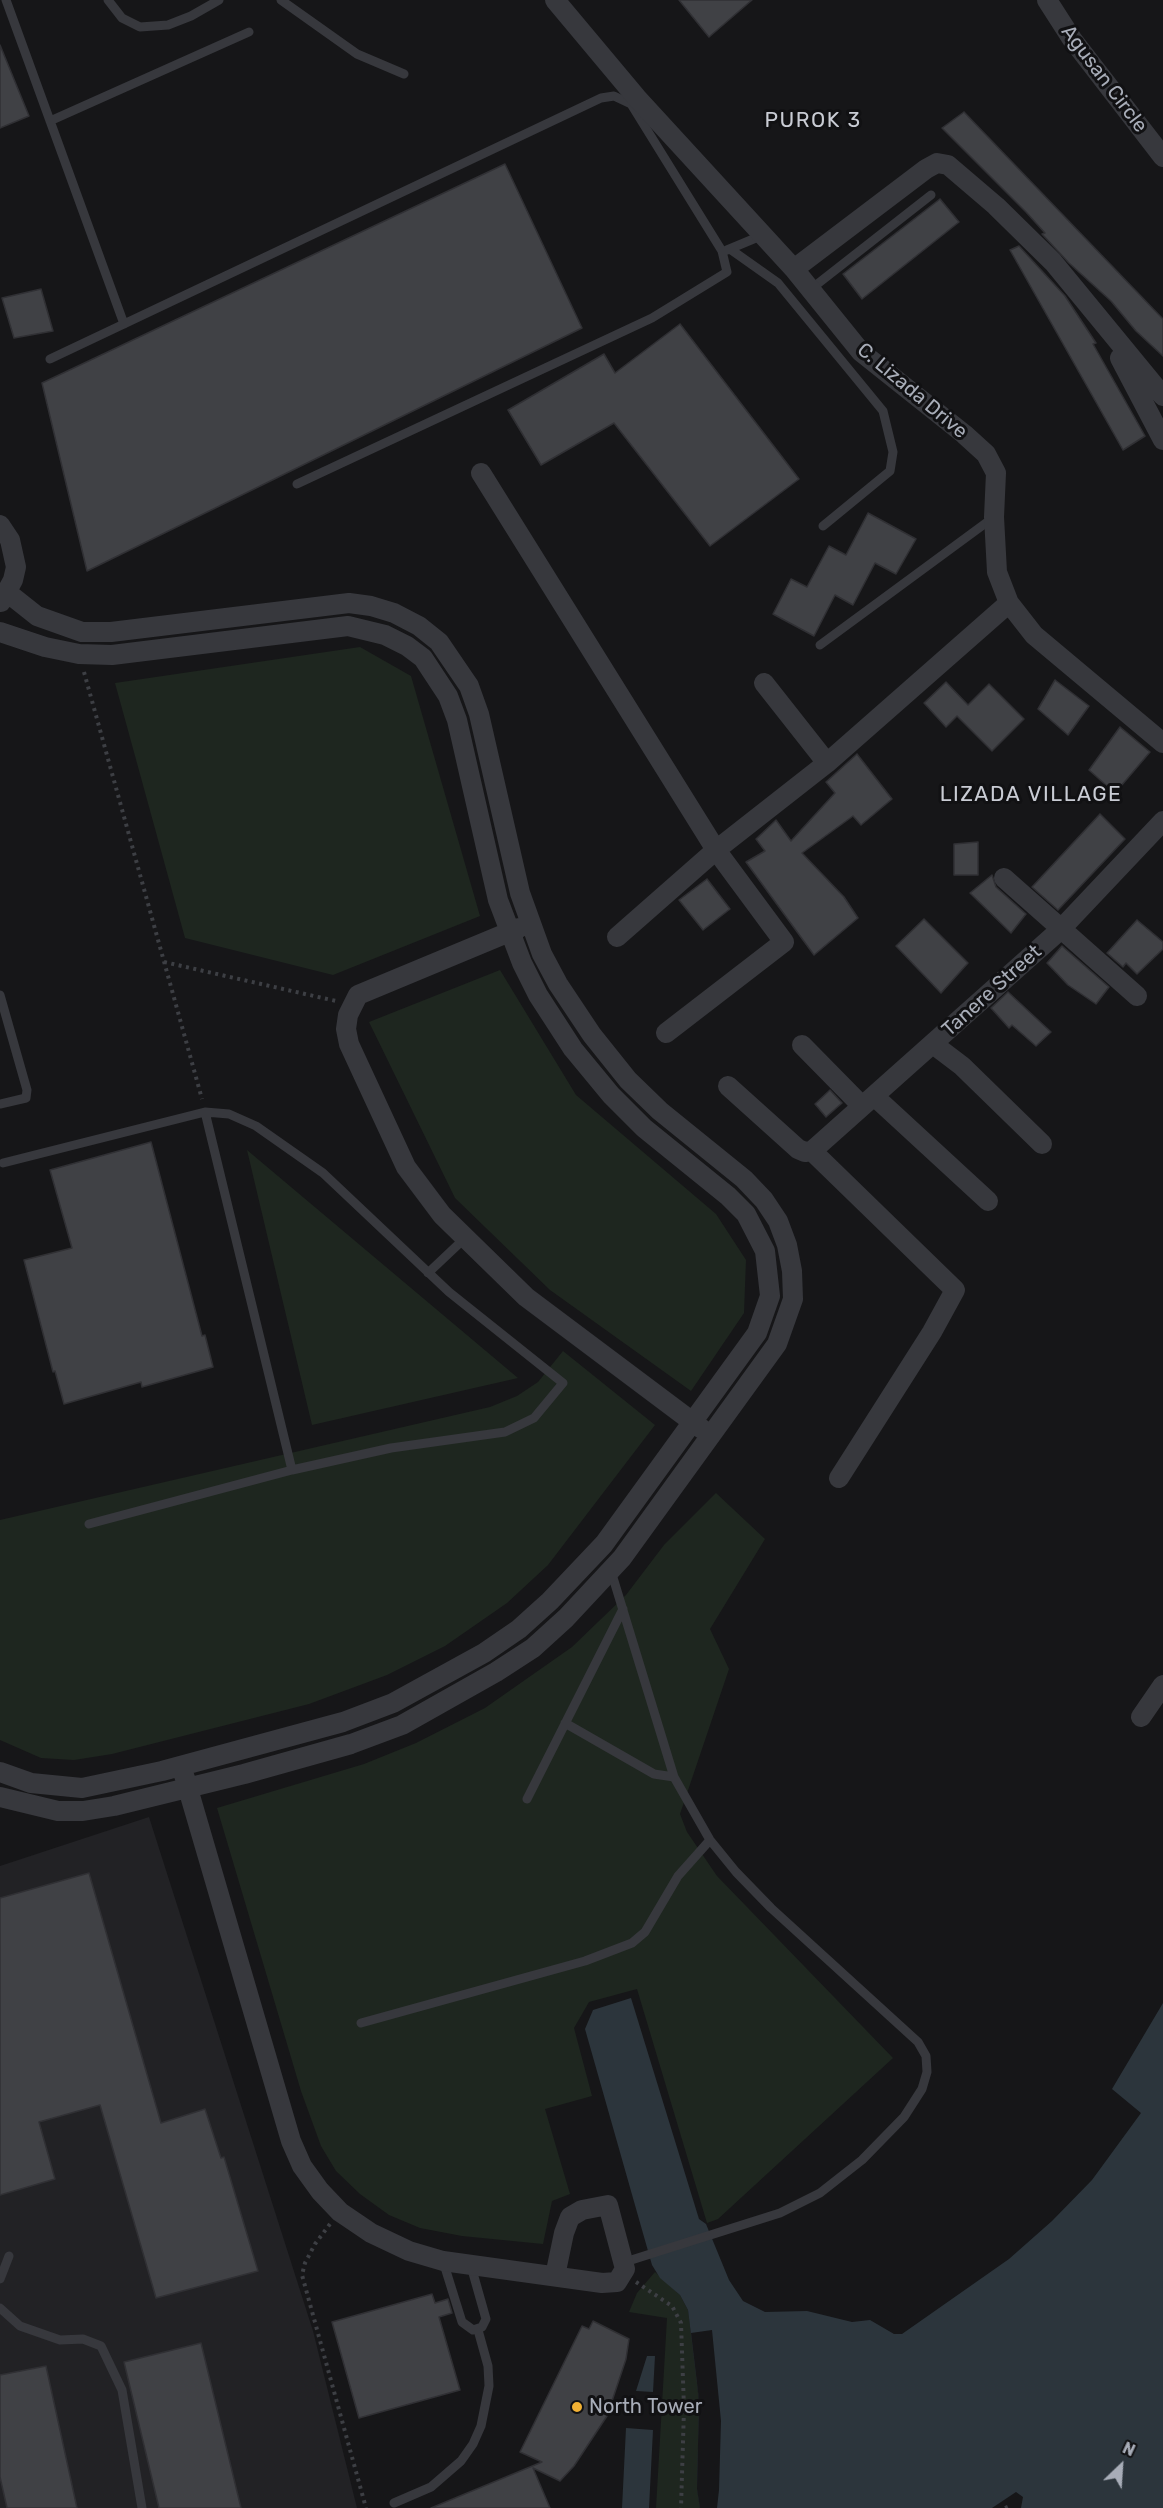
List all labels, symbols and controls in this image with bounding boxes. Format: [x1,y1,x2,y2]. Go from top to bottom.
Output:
street label: Agusan Circle [1056,21,1152,137]
district label: PUROK 3 [764,108,862,134]
street label: C. Lizada Drive [852,338,972,444]
district label: LIZADA VILLAGE [940,782,1122,808]
street label: Tanere Street [937,940,1047,1042]
place label: North Tower [589,2395,702,2419]
marker: North Tower [570,2400,584,2414]
north arrow [1091,2436,1151,2496]
text: N [1120,2438,1138,2460]

